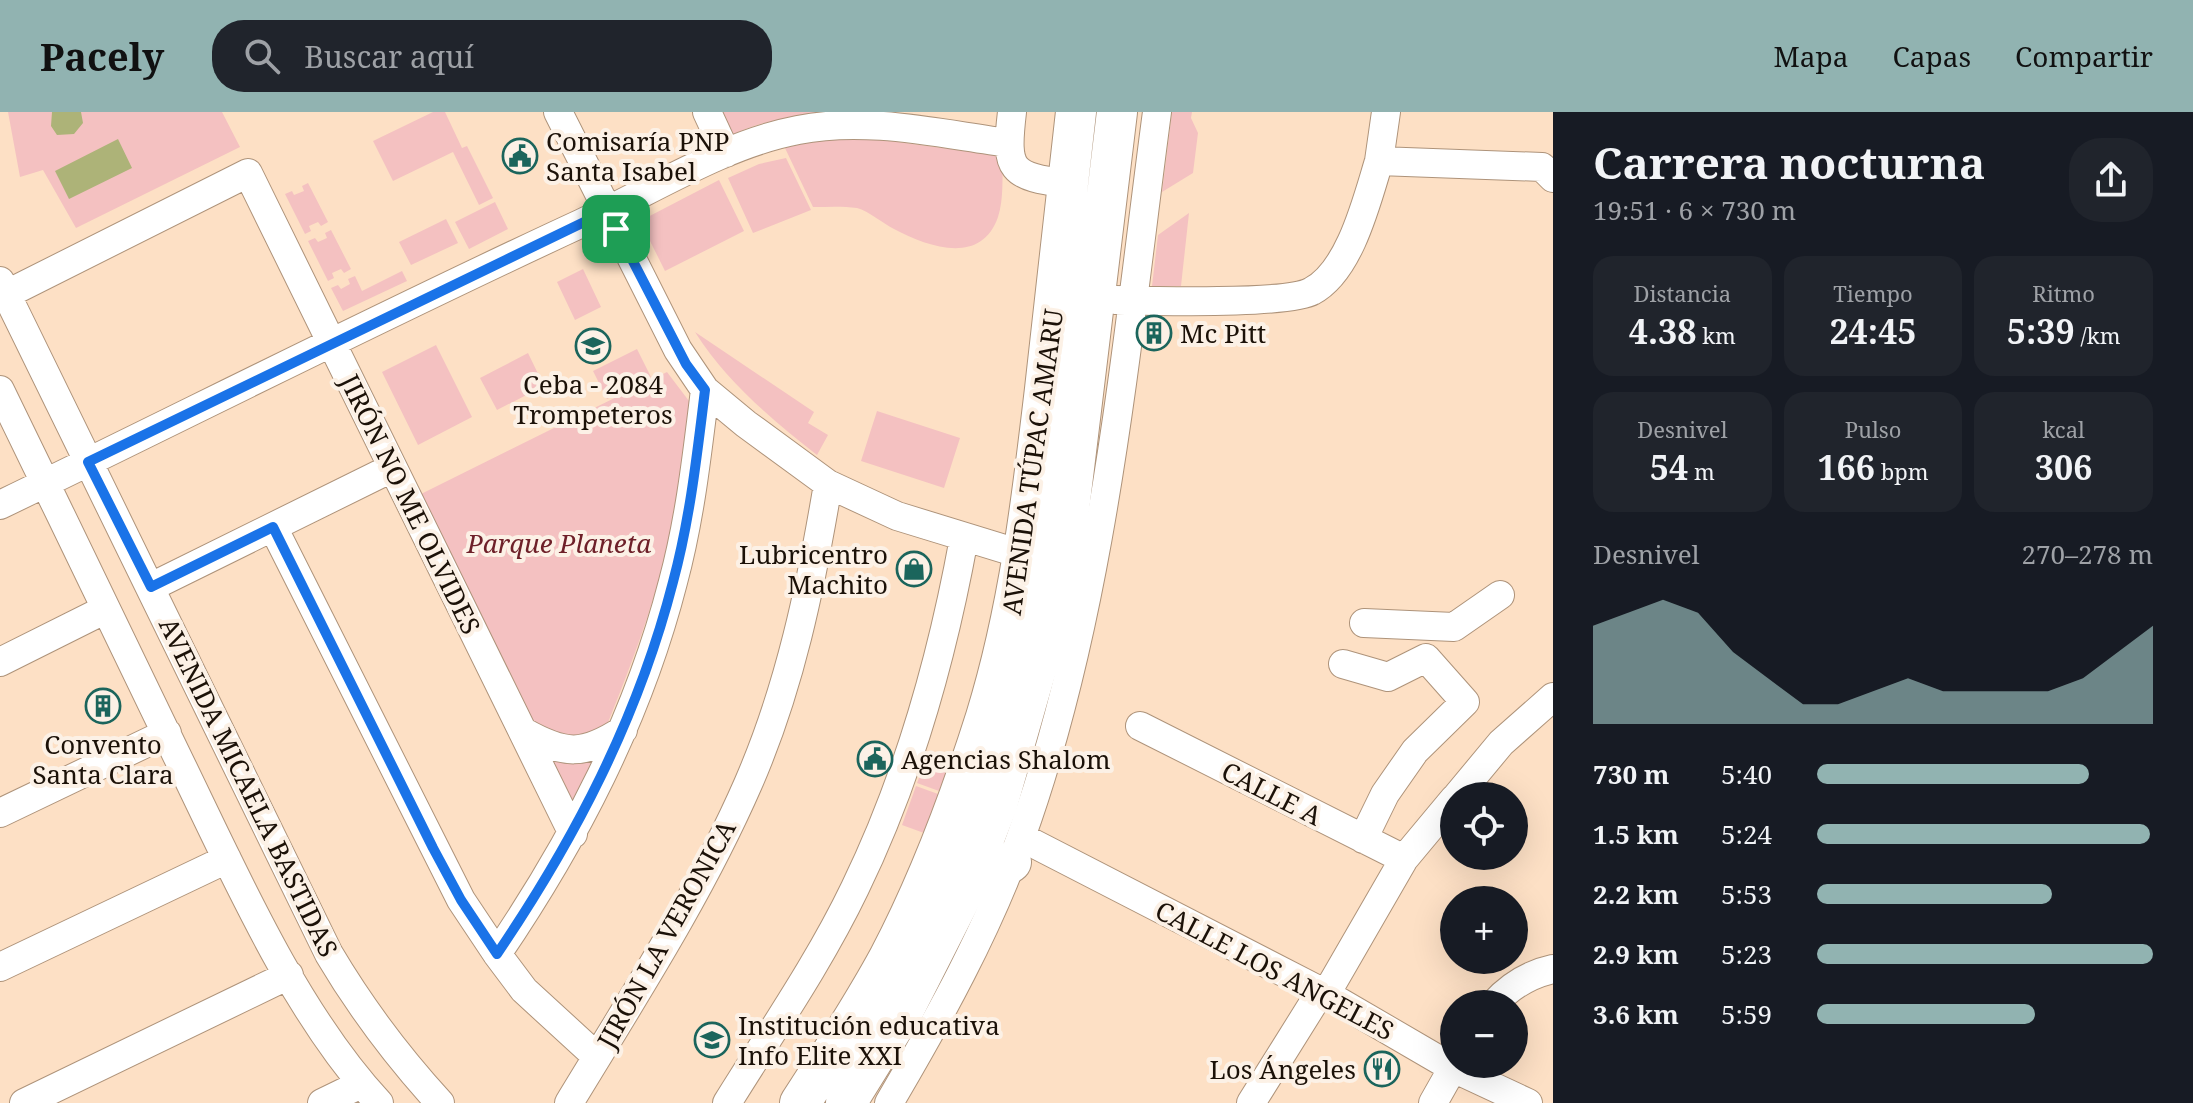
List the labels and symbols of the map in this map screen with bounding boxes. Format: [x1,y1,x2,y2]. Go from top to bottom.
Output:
place label: Comisaría PNP Santa Isabel [546,123,729,189]
public building icon: Comisaría PNP Santa Isabel [501,137,539,175]
pin [582,195,650,263]
street label: AVENIDA TÚPAC AMARU [993,306,1071,617]
building icon: Mc Pitt [1135,314,1173,352]
place label: Mc Pitt [1180,315,1266,351]
school or university icon: Ceba - 2084 Trompeteros [574,327,612,365]
place label: Ceba - 2084 Trompeteros [513,366,673,432]
street label: JIRÓN NO ME OLVIDES [332,367,490,640]
park label: Parque Planeta [466,525,651,561]
place label: Lubricentro Machito [739,536,888,602]
shop icon: Lubricentro Machito [895,550,933,588]
street label: AVENIDA MICAELA BASTIDAS [151,611,347,963]
building icon: Convento Santa Clara [84,687,122,725]
place label: Convento Santa Clara [32,726,174,792]
public building icon: Agencias Shalom [856,740,894,778]
place label: Agencias Shalom [901,741,1111,777]
street label: CALLE A [1216,752,1329,834]
street label: JIRÓN LA VERONICA [588,813,744,1055]
street label: CALLE LOS ANGELES [1149,892,1401,1048]
place label: Institución educativa Info Elite XXI [738,1007,1000,1073]
school or university icon: Institución educativa Info Elite XXI [693,1021,731,1059]
restaurant icon: Los Ángeles [1363,1050,1401,1088]
place label: Los Ángeles [1210,1051,1356,1087]

